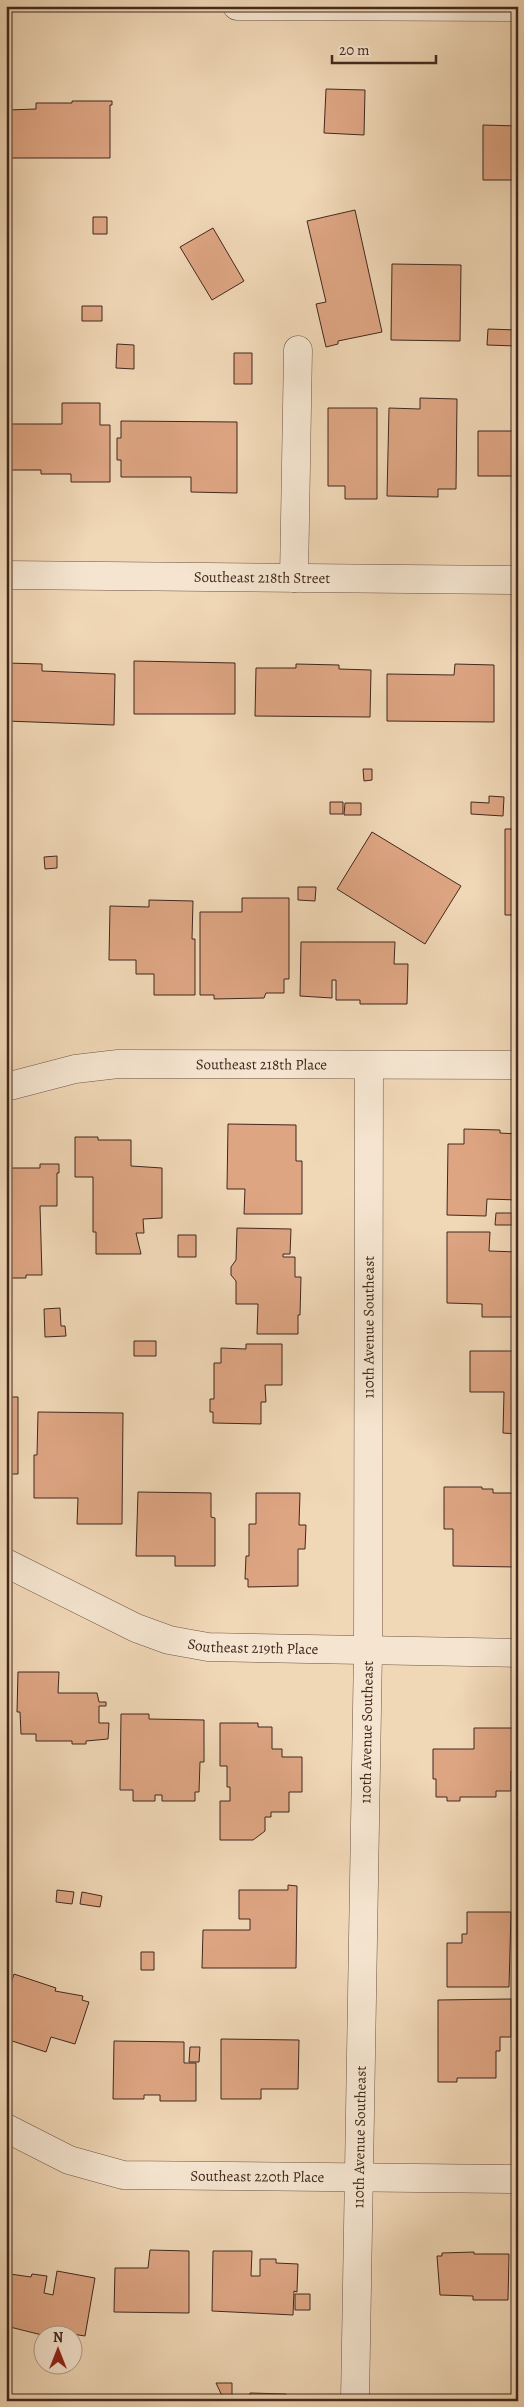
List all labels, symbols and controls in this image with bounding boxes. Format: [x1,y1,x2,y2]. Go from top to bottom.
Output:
scale bar [332,32,435,64]
text: 20 m [339,40,370,60]
street label: Southeast 218th Street [194,567,330,588]
street label: Southeast 218th Place [196,1054,327,1075]
street label: 110th Avenue Southeast [358,1256,379,1399]
street label: Southeast 219th Place [186,1634,319,1659]
street label: 110th Avenue Southeast [355,1660,378,1804]
street label: 110th Avenue Southeast [348,2065,371,2209]
street label: Southeast 220th Place [190,2166,325,2187]
north arrow [32,2324,82,2374]
text: N [53,2328,63,2347]

